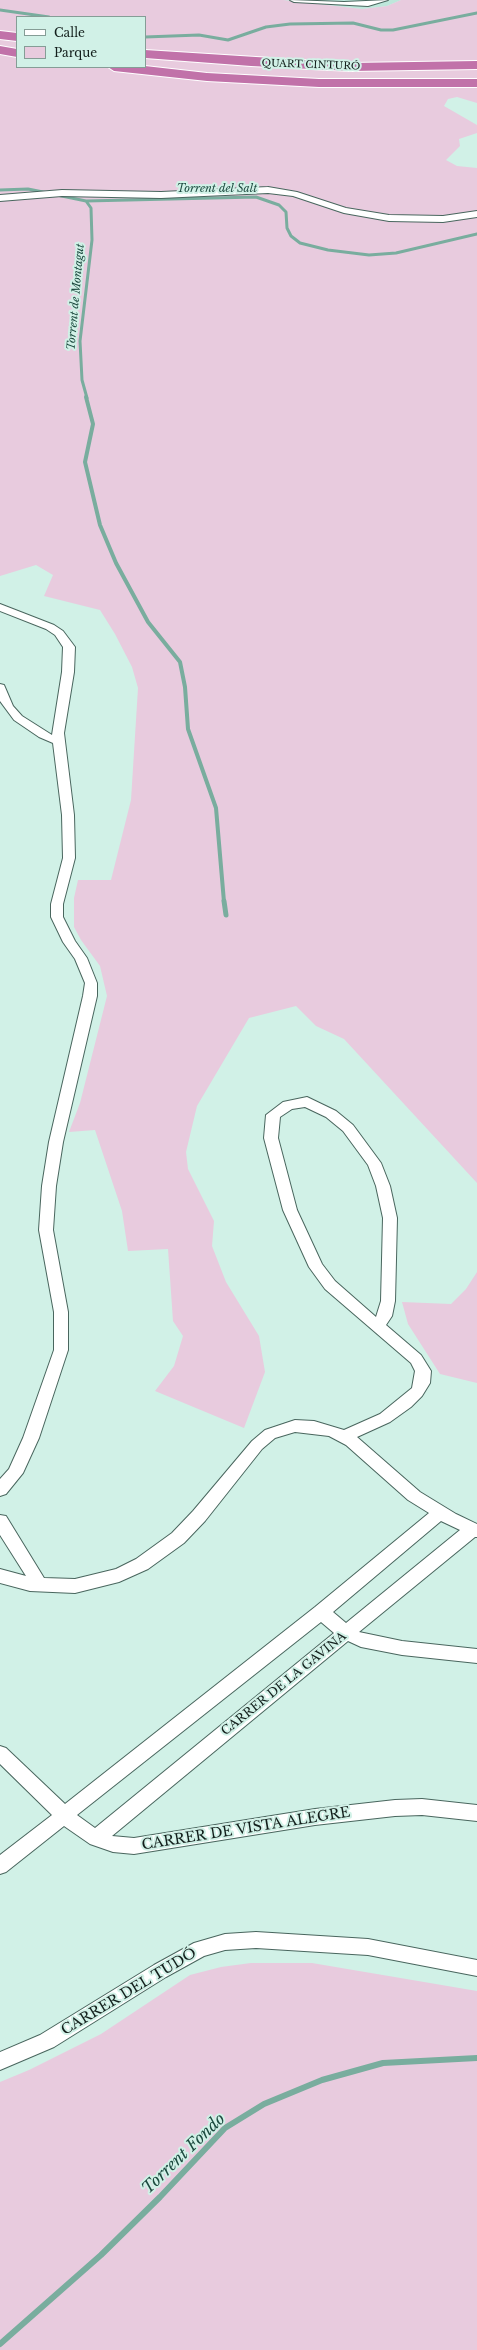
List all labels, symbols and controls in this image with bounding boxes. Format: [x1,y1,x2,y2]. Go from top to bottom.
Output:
legend [16,16,146,68]
text: Calle [54,25,85,40]
text: Parque [54,45,97,60]
street label: QUART CINTURÓ [261,57,361,73]
water label: Torrent del Salt [177,182,257,196]
water label: Torrent de Montagut [65,243,87,351]
street label: CARRER DE LA GAVINA [219,1629,349,1739]
street label: CARRER DE VISTA ALEGRE [140,1804,352,1854]
street label: CARRER DEL TUDÓ [58,1945,200,2039]
water label: Torrent Fondo [139,2110,229,2198]

